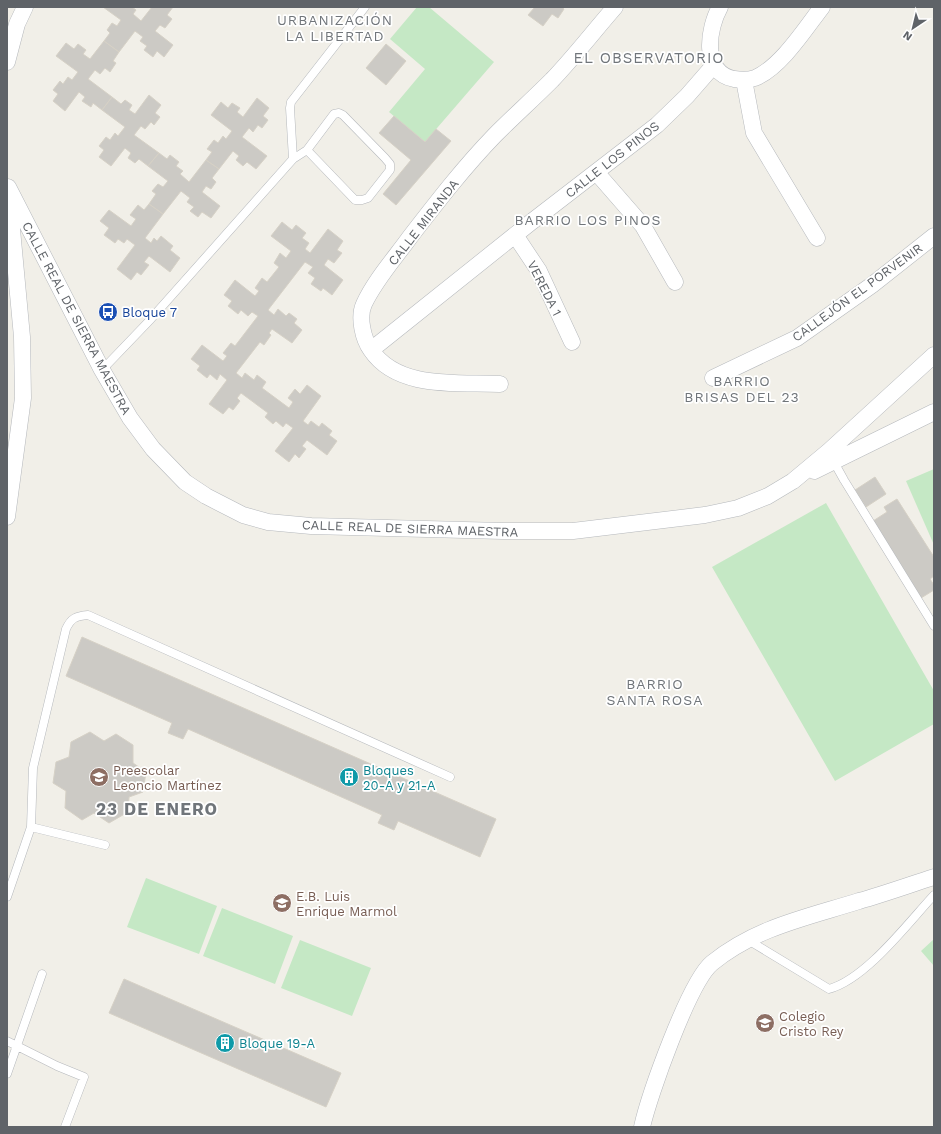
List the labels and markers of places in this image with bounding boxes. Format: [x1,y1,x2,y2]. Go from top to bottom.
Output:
bus stop icon: Bloque 7 [97,301,119,323]
place label: Bloque 7 [122,305,177,320]
place label: Preescolar Leoncio Martínez [113,763,222,793]
place label: Bloques 20-A y 21-A [363,763,436,793]
school or university icon: Preescolar Leoncio Martínez [88,766,110,788]
building icon: Bloques 20-A y 21-A [338,766,360,788]
place label: E.B. Luis Enrique Marmol [296,889,397,919]
school or university icon: E.B. Luis Enrique Marmol [271,892,293,914]
place label: Colegio Cristo Rey [779,1009,844,1039]
school or university icon: Colegio Cristo Rey [754,1012,776,1034]
building icon: Bloque 19-A [214,1032,236,1054]
place label: Bloque 19-A [239,1036,316,1051]

